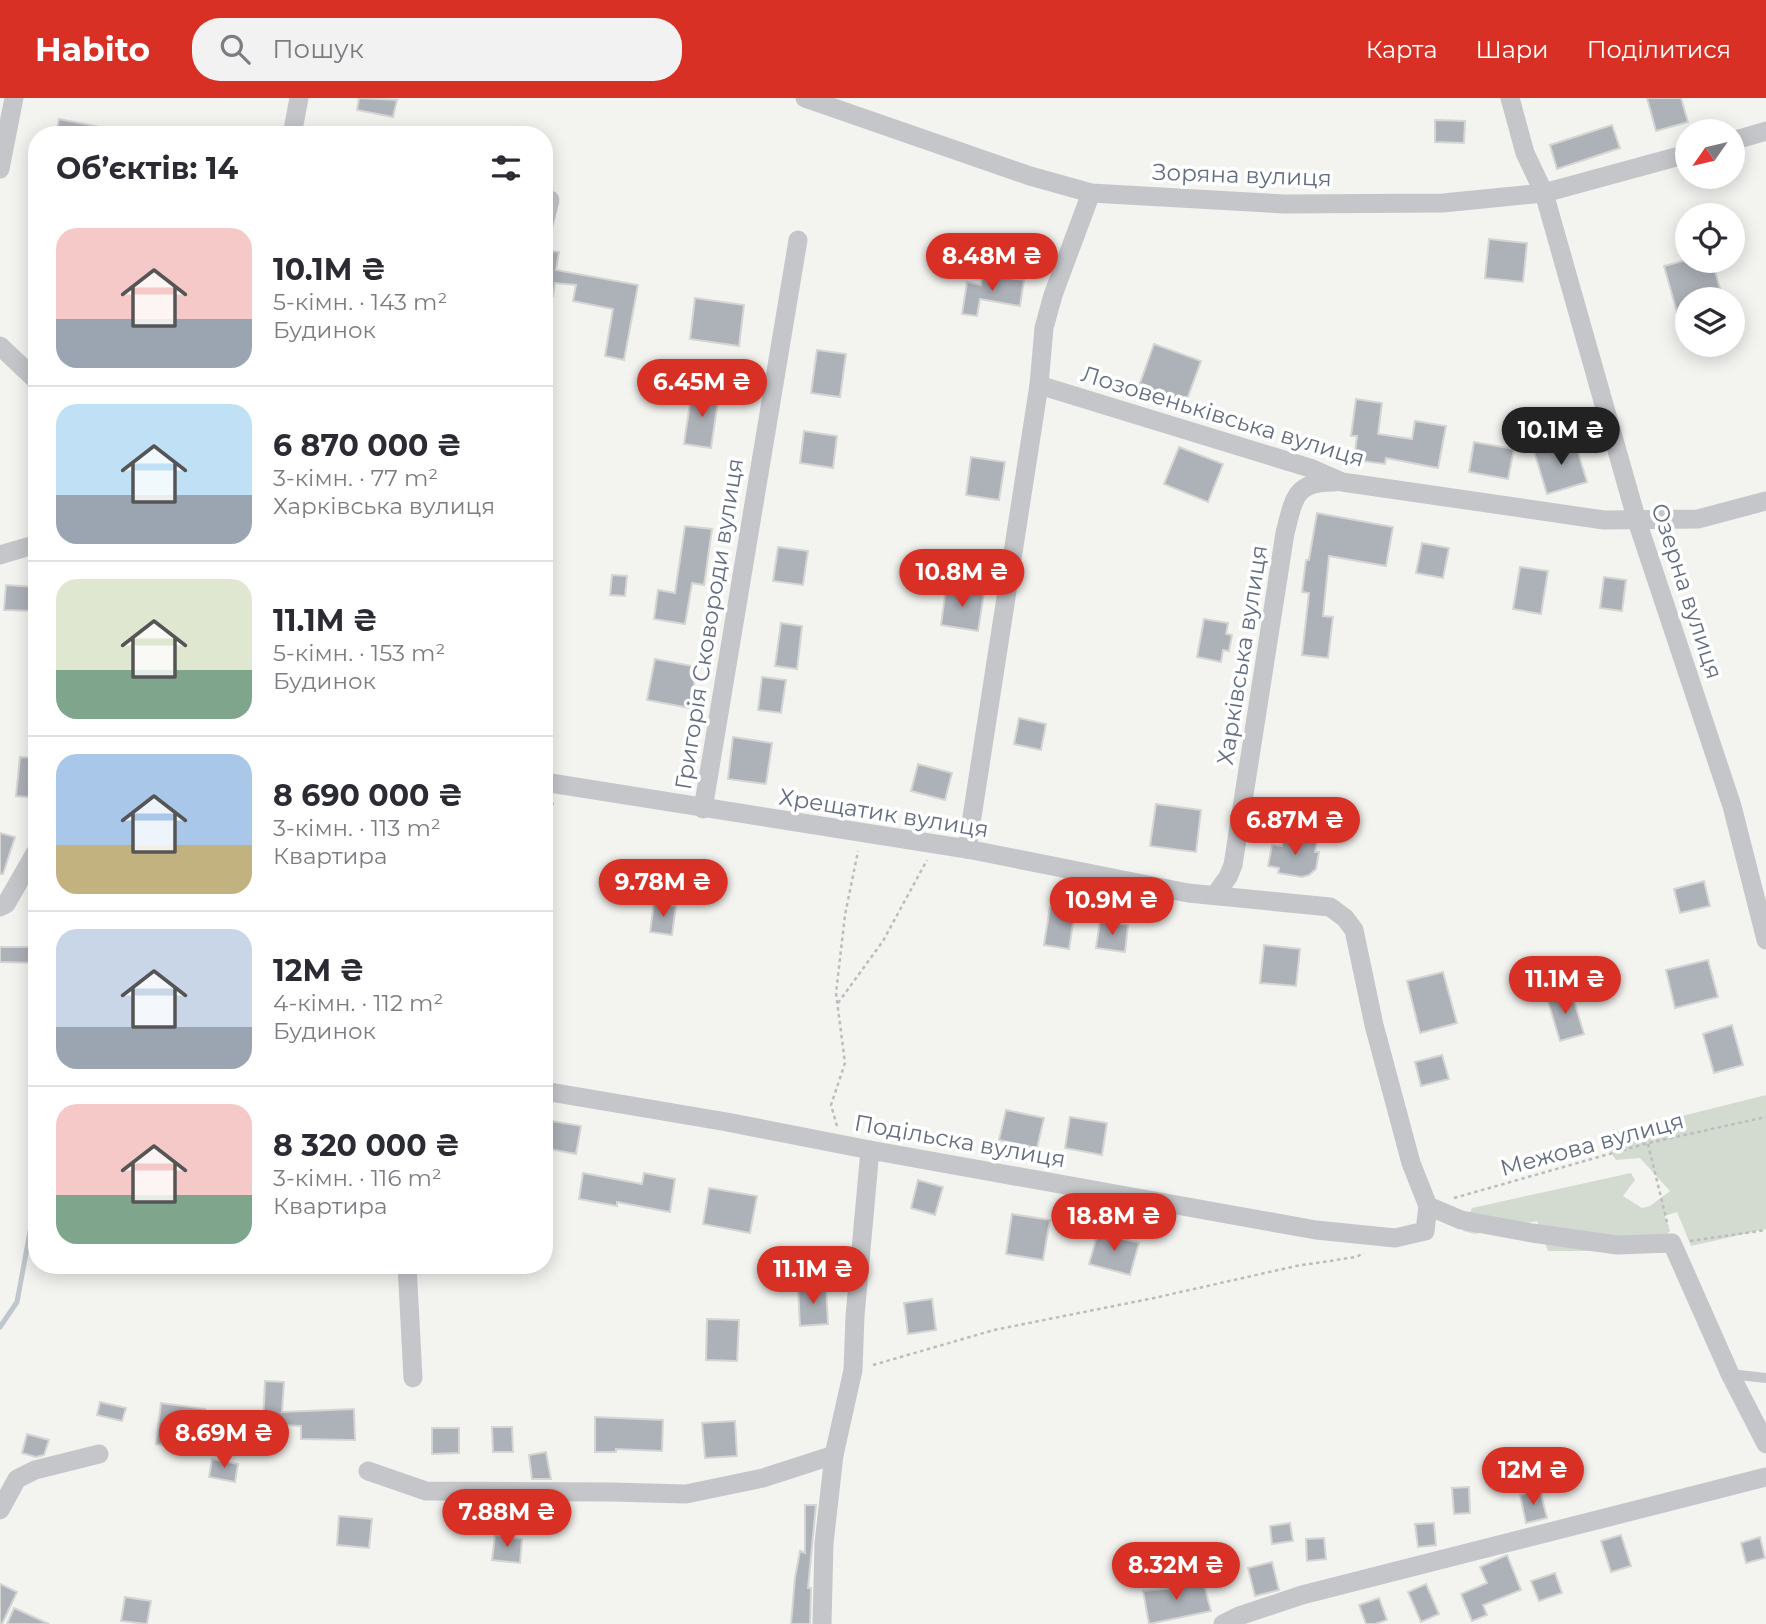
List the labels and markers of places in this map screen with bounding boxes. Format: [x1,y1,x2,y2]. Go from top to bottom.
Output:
pin: 8.48M ₴ [927,234,1057,293]
pin: 6.45M ₴ [637,360,767,419]
pin: 10.1M ₴ [1496,408,1626,467]
pin: 10.8M ₴ [897,550,1027,609]
pin: 6.87M ₴ [1230,798,1360,857]
pin: 9.78M ₴ [598,860,728,919]
pin: 10.9M ₴ [1047,878,1177,937]
pin: 11.1M ₴ [1500,956,1630,1016]
pin: 18.8M ₴ [1049,1194,1179,1253]
pin: 11.1M ₴ [748,1246,878,1306]
pin: 8.69M ₴ [159,1410,289,1470]
pin: 12M ₴ [1484,1448,1582,1507]
pin: 7.88M ₴ [442,1490,572,1549]
pin: 8.32M ₴ [1111,1542,1241,1602]

